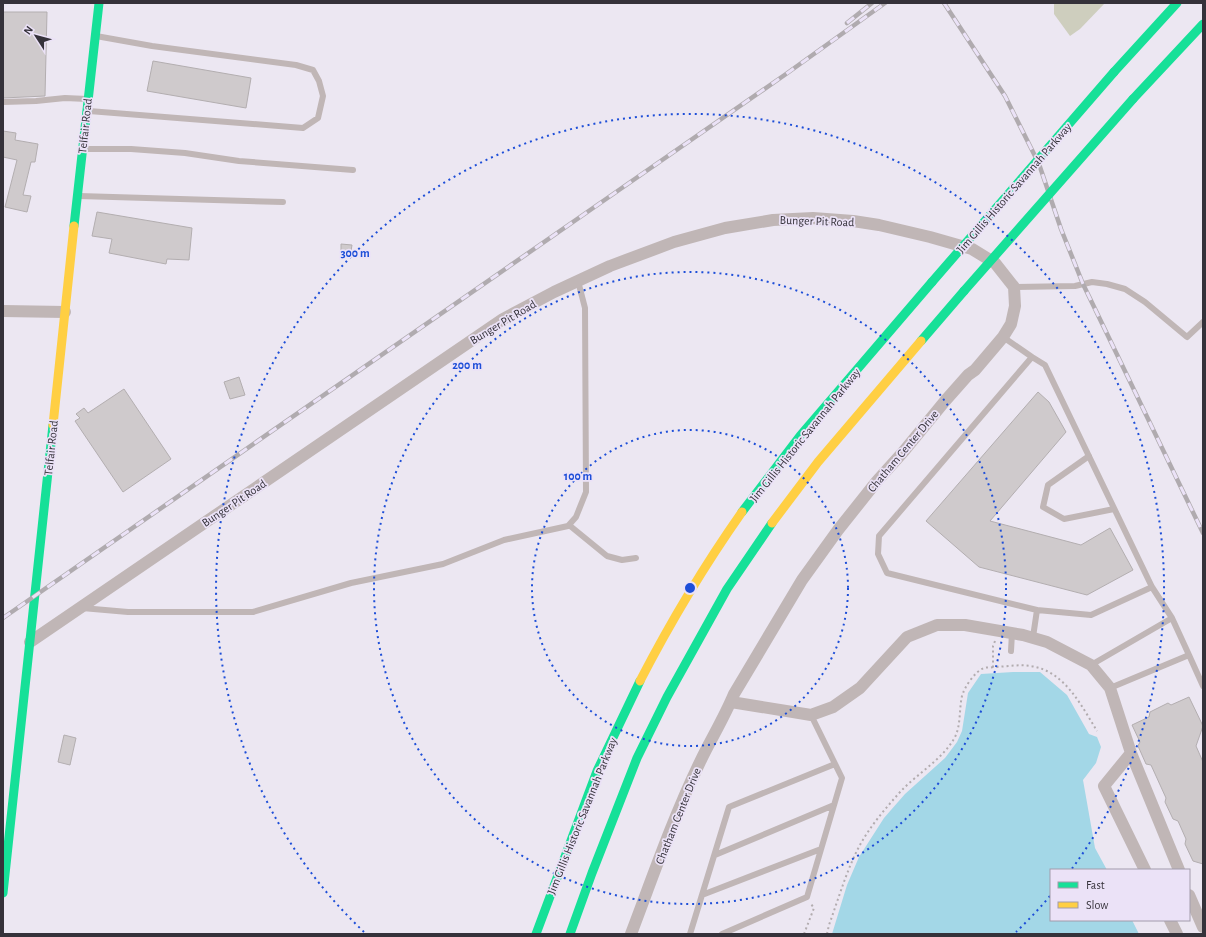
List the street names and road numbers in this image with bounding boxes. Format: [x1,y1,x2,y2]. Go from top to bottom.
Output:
street label: Telfair Road [76,98,94,154]
street label: Jim Gillis Historic Savannah Parkway [954,121,1074,256]
street label: Bunger Pit Road [779,214,855,228]
street label: Bunger Pit Road [468,298,538,346]
street label: Jim Gillis Historic Savannah Parkway [747,366,863,505]
street label: Chatham Center Drive [865,408,941,494]
street label: Telfair Road [42,420,60,476]
street label: Bunger Pit Road [200,477,268,529]
street label: Jim Gillis Historic Savannah Parkway [545,736,620,897]
street label: Chatham Center Drive [653,766,703,866]

